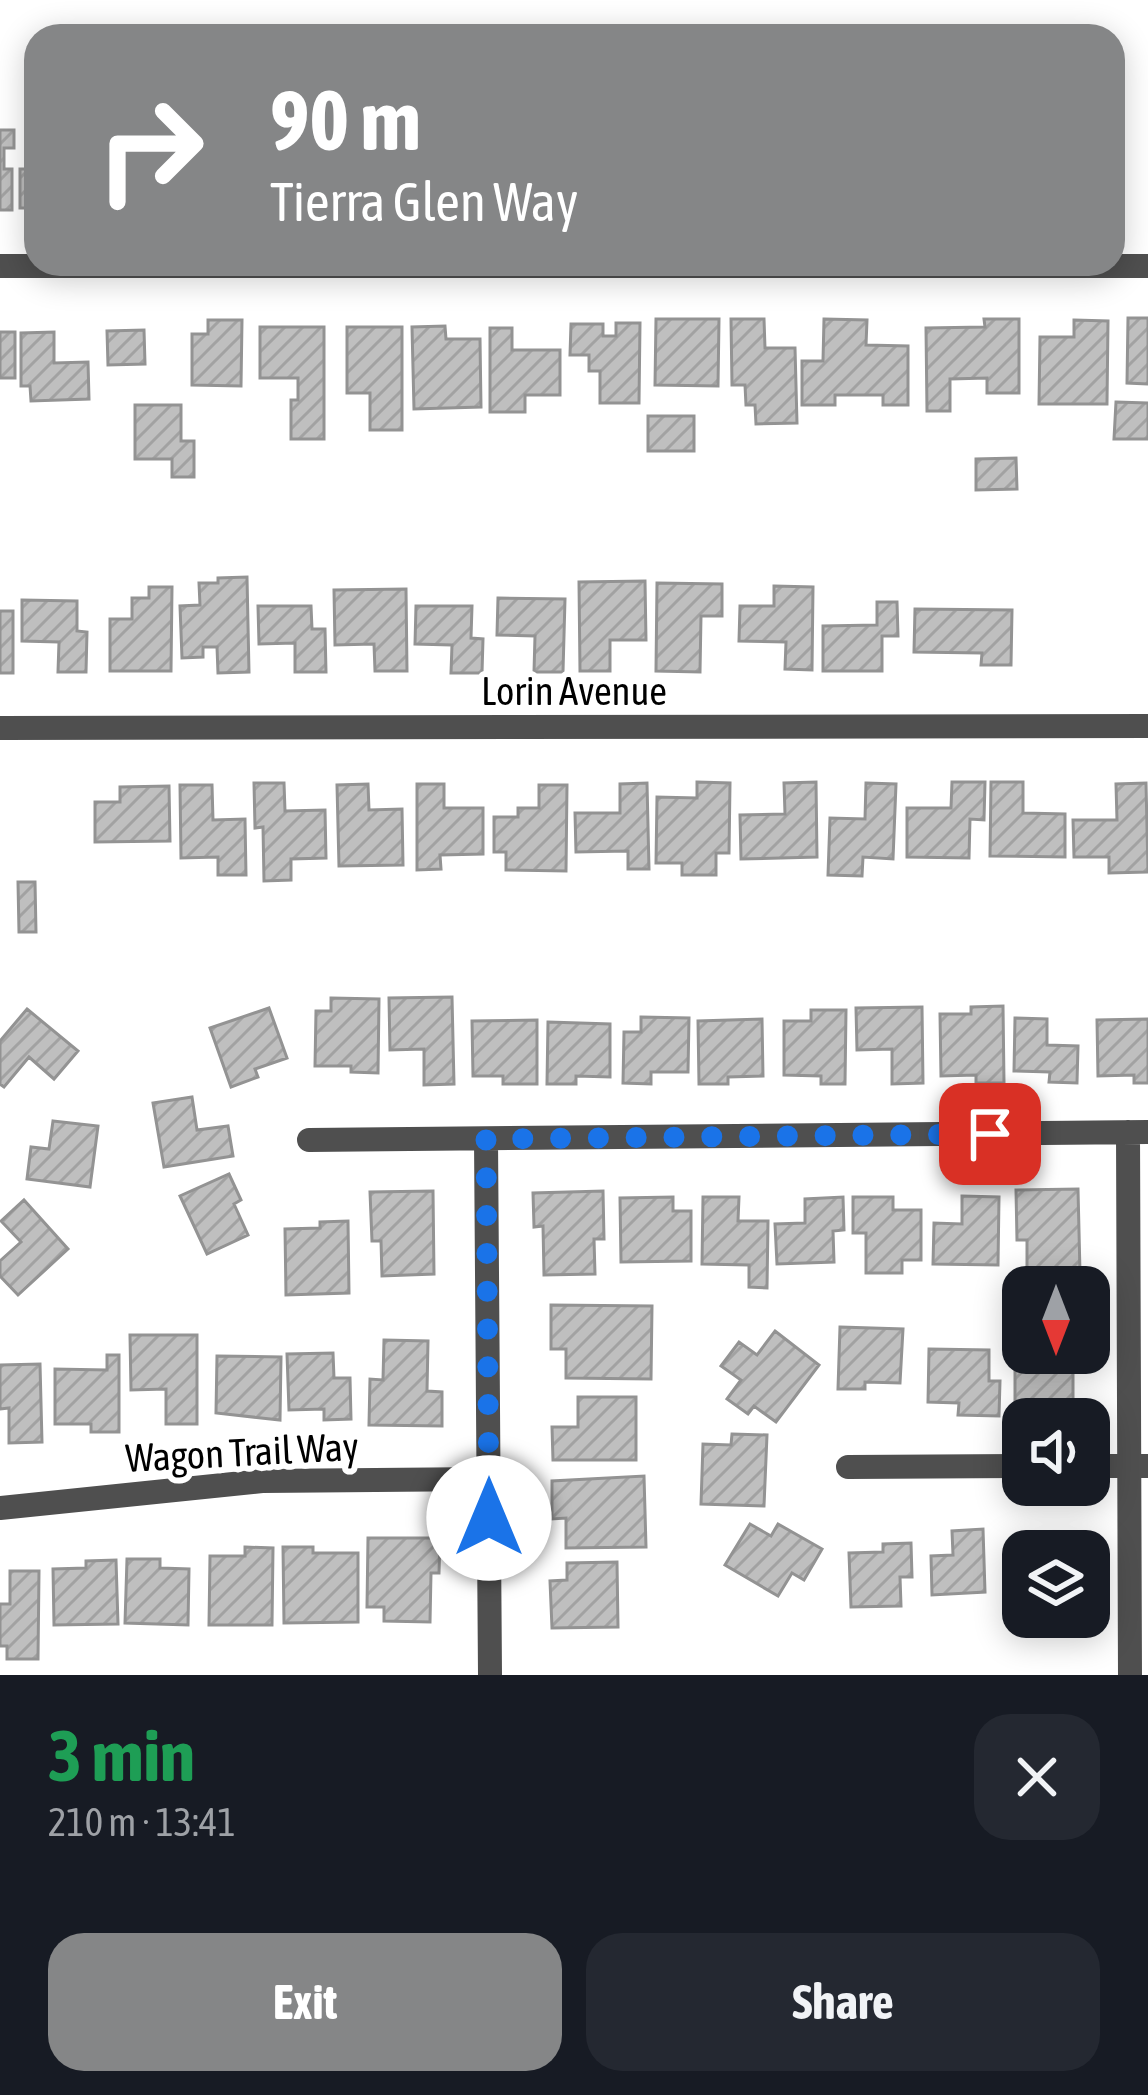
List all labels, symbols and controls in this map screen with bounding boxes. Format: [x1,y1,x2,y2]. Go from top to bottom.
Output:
icon: right [72,72,228,228]
text: 90 m [270,72,421,168]
text: Tierra Glen Way [270,171,578,232]
street label: Lorin Avenue [481,669,667,713]
pin [939,1083,1041,1185]
icon: arrive [957,1101,1023,1167]
north arrow [1002,1266,1110,1374]
map controls [1002,1266,1110,1638]
button: sound [1002,1398,1110,1506]
street label: Wagon Trail Way [124,1424,360,1480]
position arrow [426,1455,552,1581]
button: layers [1002,1530,1110,1638]
text: 3 min [48,1714,195,1796]
button: close [974,1714,1100,1840]
text: 210 m · 13:41 [48,1800,236,1844]
button: Exit [48,1933,562,2071]
button: Share [586,1933,1100,2071]

